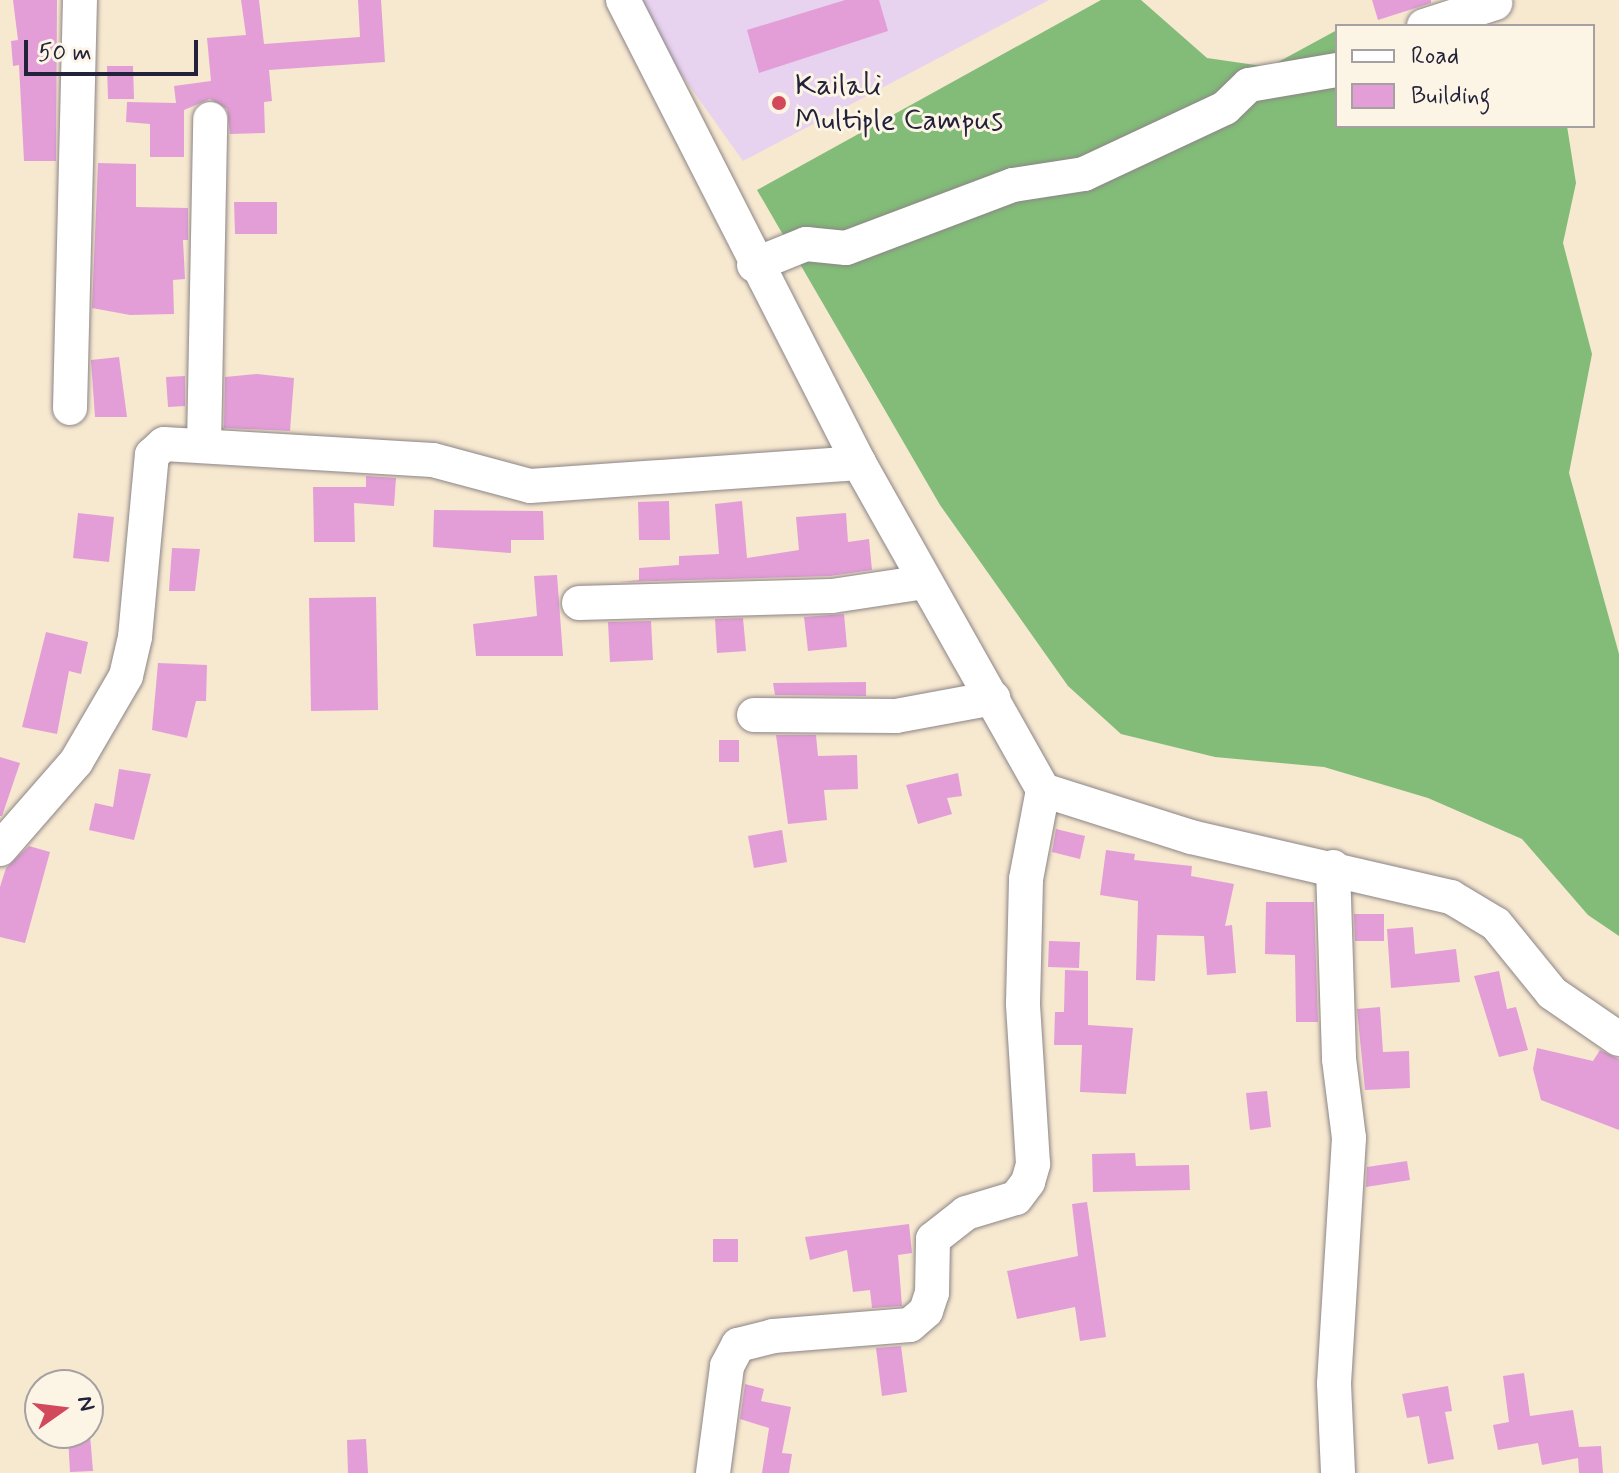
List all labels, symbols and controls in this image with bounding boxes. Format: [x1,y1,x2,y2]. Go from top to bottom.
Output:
scale bar [28,24,202,74]
legend [1335,24,1595,128]
text: 50 m [38,38,92,69]
text: Road [1411,41,1459,72]
place label: Kailali Multiple Campus [795,68,1005,138]
text: Building [1411,81,1491,112]
marker: Kailali Multiple Campus [770,94,788,112]
north arrow [24,1369,104,1449]
text: N [70,1393,101,1414]

